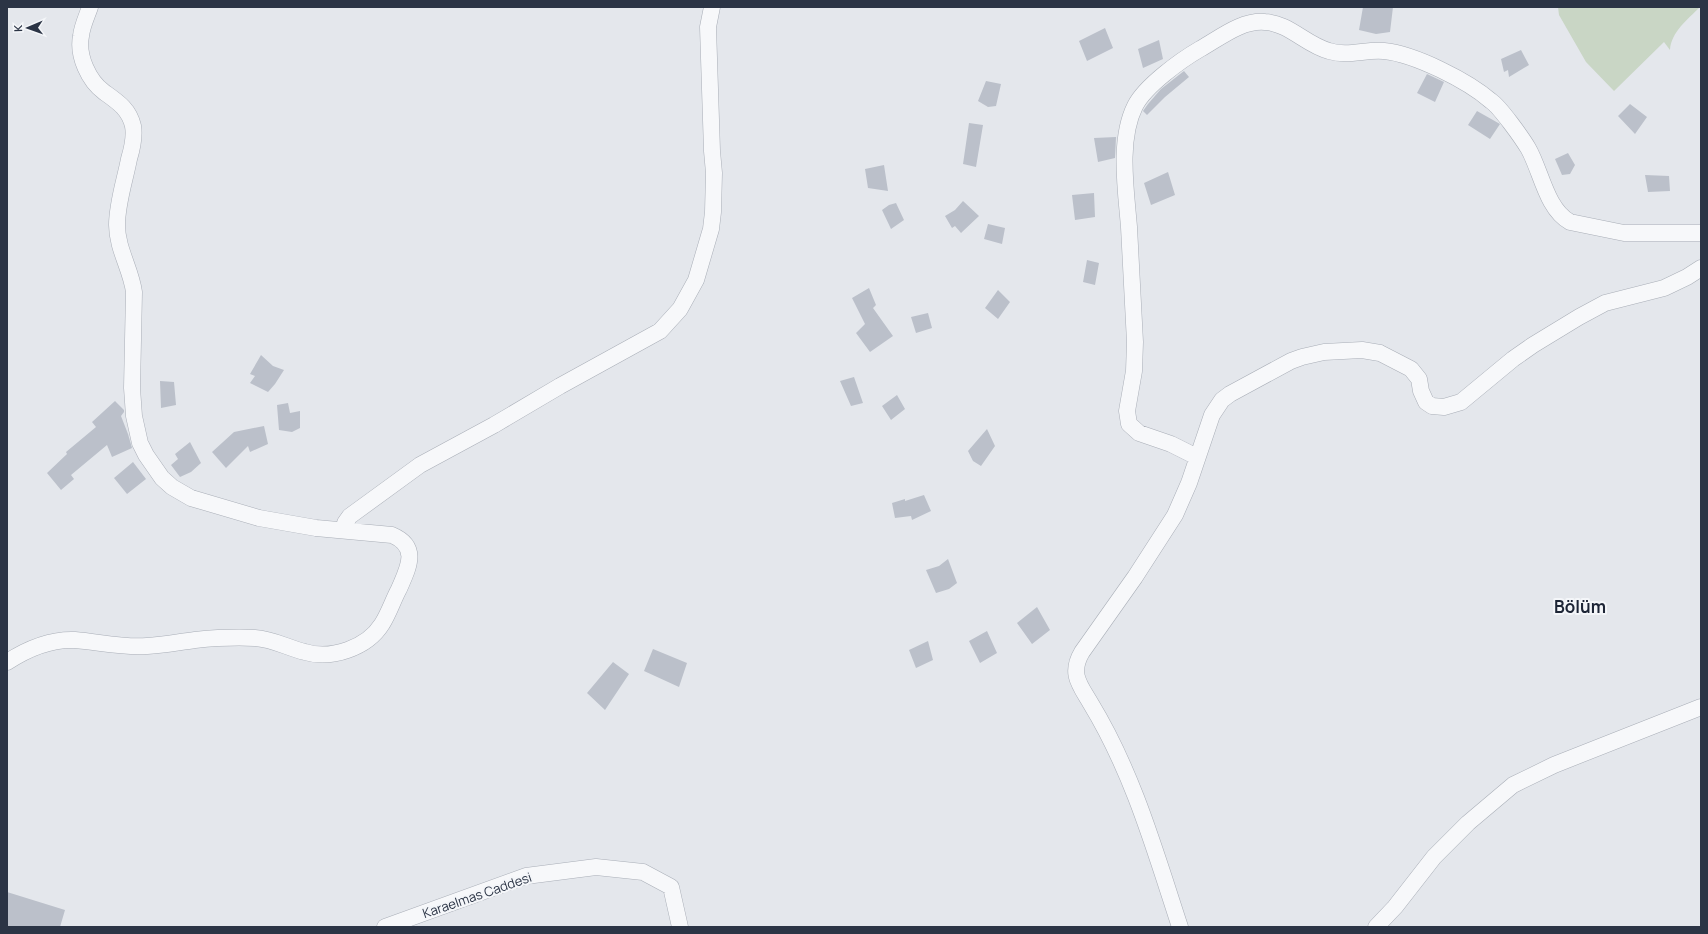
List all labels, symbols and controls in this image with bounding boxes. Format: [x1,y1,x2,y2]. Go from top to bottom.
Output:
north arrow [8,8,48,48]
text: K [10,24,25,32]
district label: Bölüm [1554,595,1606,618]
street label: Karaelmas Caddesi [420,868,534,922]

